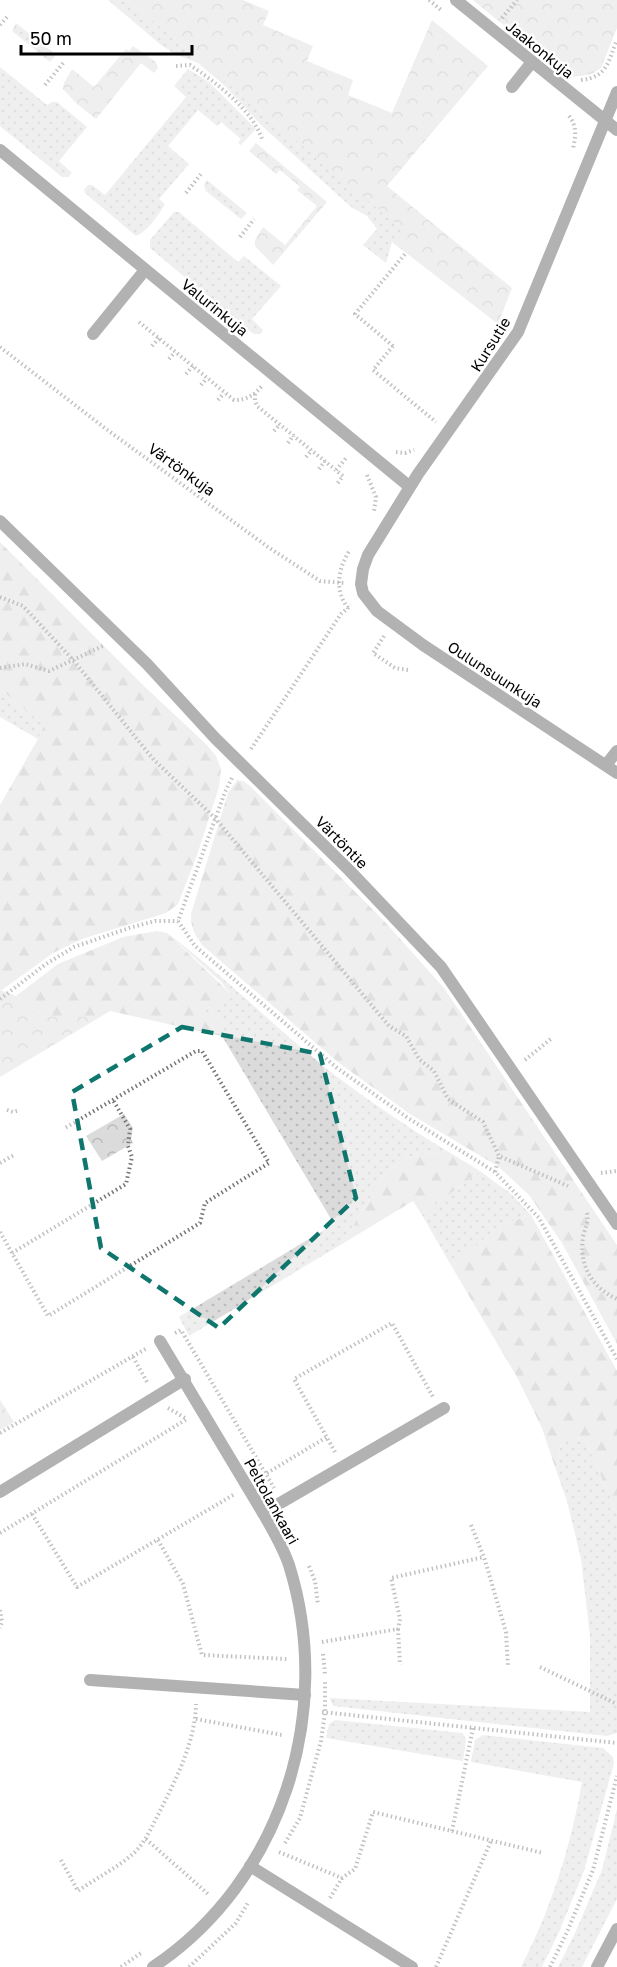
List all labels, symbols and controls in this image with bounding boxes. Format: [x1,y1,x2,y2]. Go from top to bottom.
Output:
street label: Jaakonkuja [503,16,577,82]
scale bar [21,18,192,56]
text: 50 m [30,27,72,49]
street label: Valurinkuja [178,275,252,339]
street label: Kursutie [466,313,514,375]
street label: Värtönkuja [145,439,219,499]
street label: Oulunsuunkuja [445,637,545,711]
street label: Värtöntie [312,812,372,872]
street label: Peltolankaari [241,1455,303,1547]

